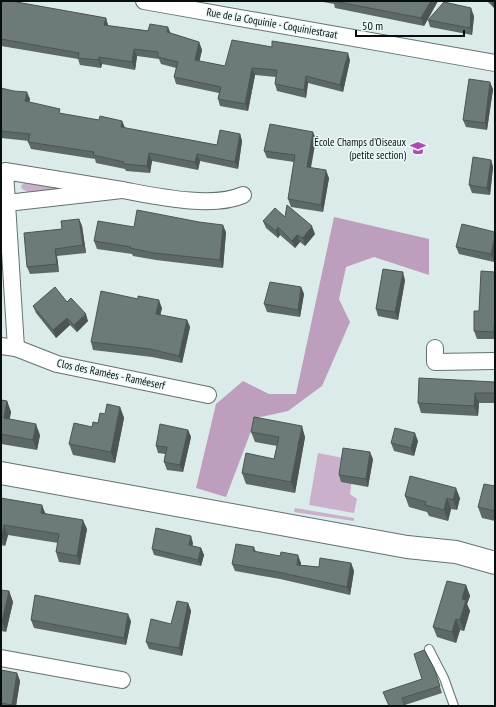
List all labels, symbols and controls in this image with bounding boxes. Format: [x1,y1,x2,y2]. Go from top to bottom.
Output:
street label: Rue de la Coquinie - Coquiniestraat [205,5,339,41]
scale bar [356,12,464,38]
text: 50 m [362,18,383,33]
place label: École Champs d'Oiseaux (petite section) [314,135,406,162]
school or university icon: École Champs d'Oiseaux (petite section) [409,139,427,157]
street label: Clos des Ramées - Raméeserf [56,356,168,393]

